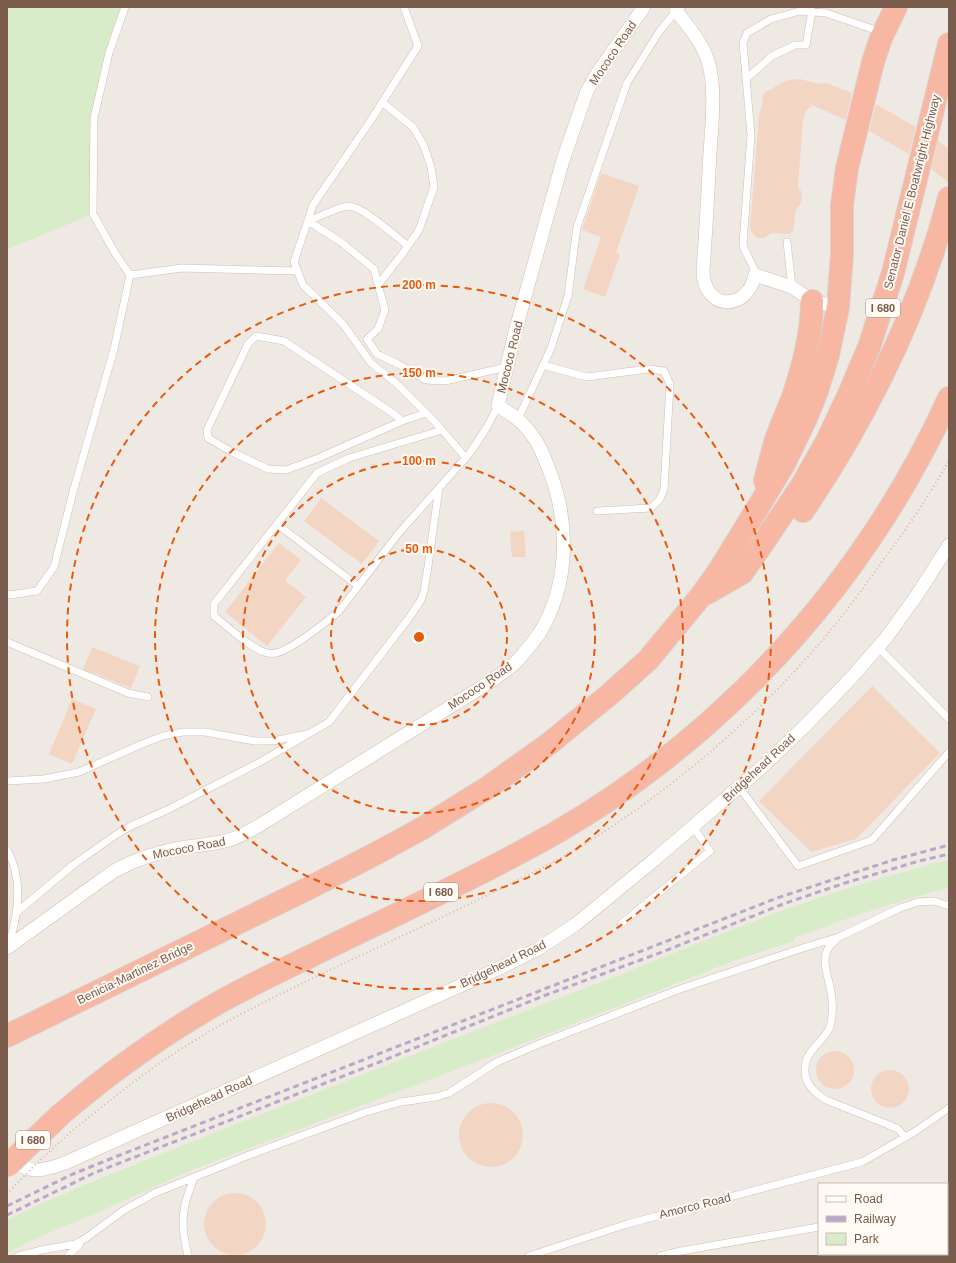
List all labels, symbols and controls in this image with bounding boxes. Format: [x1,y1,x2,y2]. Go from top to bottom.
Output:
street label: Mococo Road [586,18,640,88]
street label: Senator Daniel E Boatwright Highway [881,93,943,291]
text: 200 m [402,278,436,292]
road number: I 680 [866,299,900,317]
street label: Mococo Road [494,319,526,395]
text: 150 m [402,366,436,380]
text: 100 m [402,454,436,468]
text: 50 m [405,542,433,556]
centre of rings [412,630,426,644]
street label: Mococo Road [445,659,515,713]
street label: Bridgehead Road [720,731,798,805]
street label: Mococo Road [151,834,227,862]
road number: I 680 [424,883,458,901]
street label: Bridgehead Road [458,937,548,991]
street label: Benicia-Martinez Bridge [75,939,196,1007]
street label: Bridgehead Road [164,1073,254,1125]
road number: I 680 [16,1131,50,1149]
legend [818,1183,948,1255]
street label: Amorco Road [658,1190,732,1222]
text: Road [854,1192,883,1206]
text: Railway [854,1212,896,1226]
text: Park [854,1232,880,1246]

